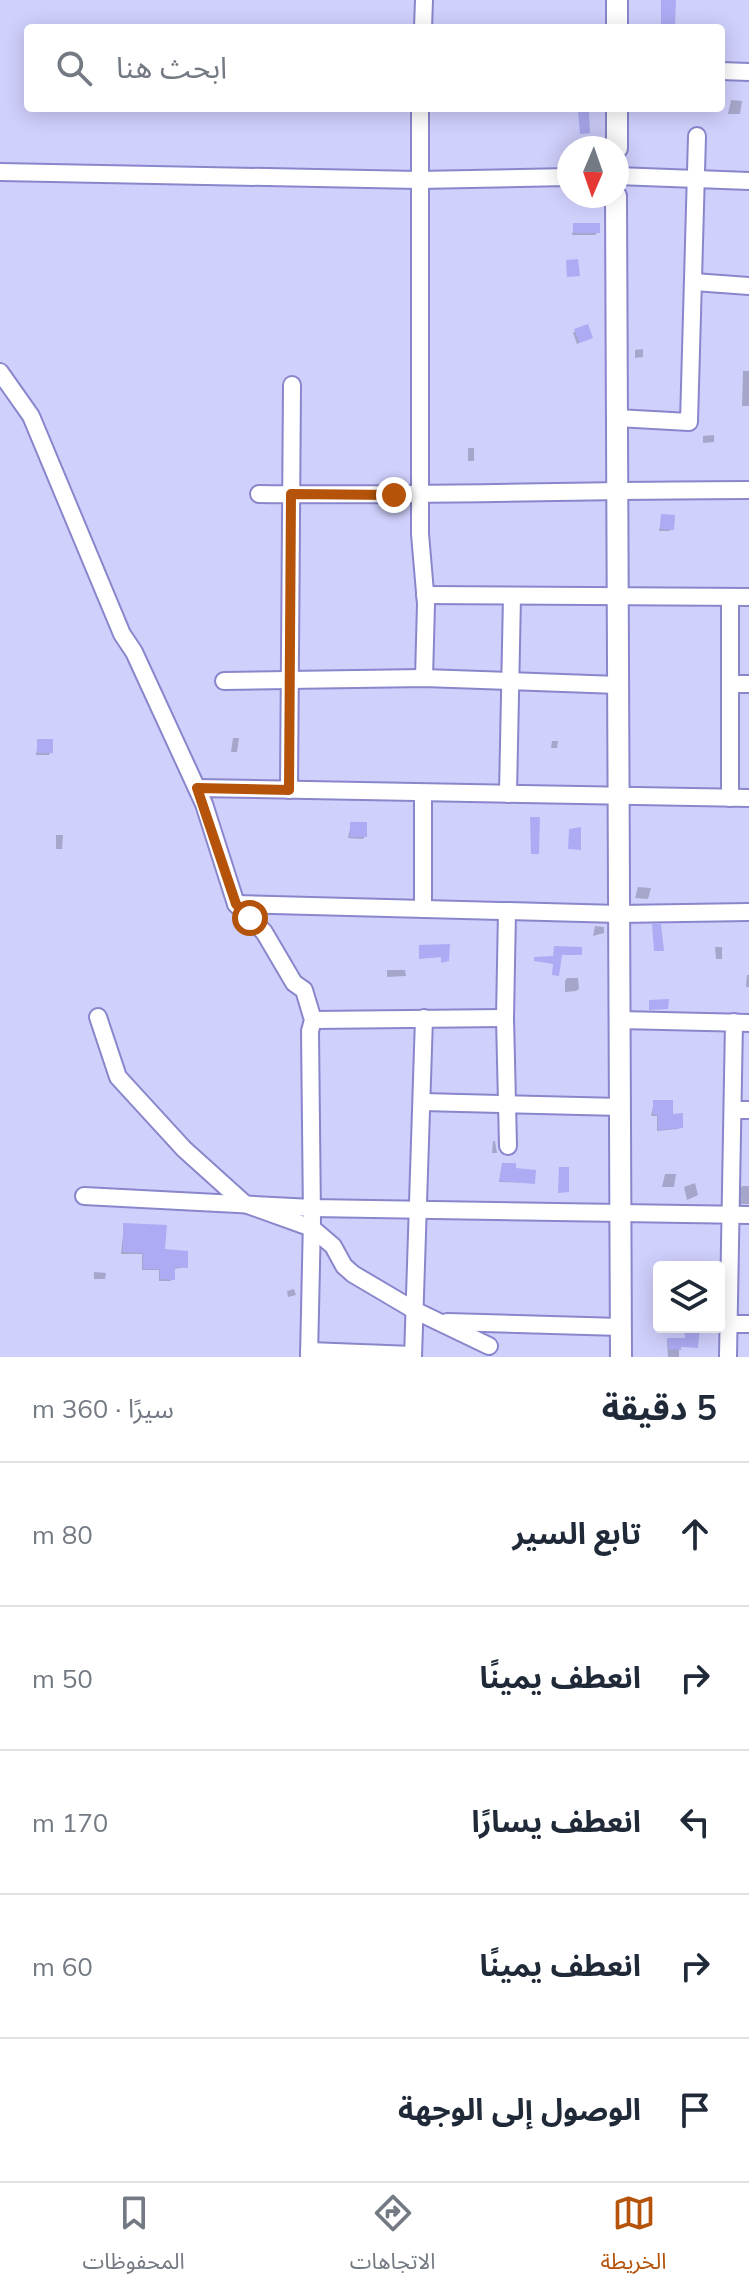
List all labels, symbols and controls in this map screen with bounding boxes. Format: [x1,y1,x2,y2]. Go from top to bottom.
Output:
search box [24,24,725,112]
icon: search [52,46,96,90]
text: ابحث هنا [116,48,227,86]
north arrow [557,136,629,208]
route end [376,477,412,513]
route start [232,900,268,936]
map controls [653,1261,725,1333]
button: layers [653,1261,725,1333]
text: 5 دقيقة [602,1386,717,1429]
text: سيرًا · 360 m [32,1392,174,1425]
icon: ahead [673,1512,717,1556]
text: تابع السير [512,1514,641,1552]
text: 80 m [32,1518,93,1551]
icon: right [673,1656,717,1700]
text: انعطف يمينًا [479,1658,641,1696]
text: 50 m [32,1662,93,1695]
icon: left [673,1800,717,1844]
text: انعطف يسارًا [472,1802,641,1840]
text: 170 m [32,1806,108,1839]
icon: right [673,1944,717,1988]
text: انعطف يمينًا [479,1946,641,1984]
text: 60 m [32,1950,93,1983]
icon: arrive [673,2088,717,2132]
text: الوصول إلى الوجهة [398,2090,641,2128]
tab: المحفوظات [83,2191,185,2285]
tab: الاتجاهات [350,2191,436,2285]
tab: الخريطة [601,2191,667,2285]

